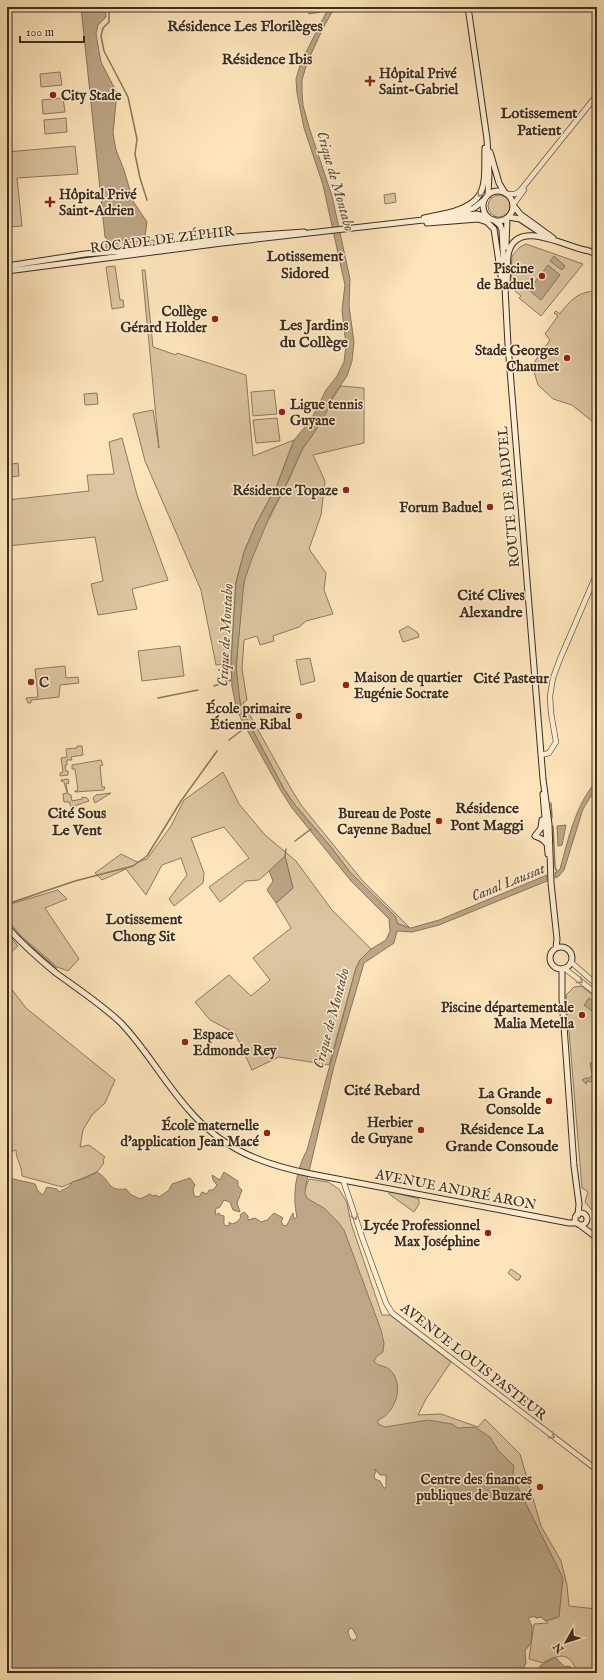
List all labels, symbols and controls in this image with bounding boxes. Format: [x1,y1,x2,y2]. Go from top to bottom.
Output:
district label: Résidence Les Florilèges [167,17,323,36]
scale bar [20,18,84,44]
text: 100 m [26,25,54,40]
district label: Résidence Ibis [222,50,313,69]
place label: Hôpital Privé Saint-Gabriel [379,65,460,99]
marker: Hôpital Privé Saint-Gabriel [364,75,376,87]
place label: City Stade [61,87,122,105]
marker: City Stade [48,90,58,100]
district label: Lotissement Patient [500,104,578,140]
water label: Crique de Montabo [312,129,359,233]
place label: Hôpital Privé Saint-Adrien [59,186,137,220]
one-way arrow [477,190,484,197]
marker: Hôpital Privé Saint-Adrien [44,196,56,208]
street label: ROCADE DE ZÉPHIR [89,221,236,258]
district label: Lotissement Sidored [266,247,344,283]
place label: Piscine de Baduel [477,260,535,294]
marker: Piscine de Baduel [537,271,547,281]
place label: Collège Gérard Holder [120,303,208,337]
marker: Collège Gérard Holder [210,314,220,324]
district label: Les Jardins du Collège [279,316,349,352]
place label: Stade Georges Chaumet [475,342,559,376]
marker: Stade Georges Chaumet [562,353,572,363]
place label: Ligue tennis Guyane [290,396,363,430]
marker: Ligue tennis Guyane [277,407,287,417]
street label: ROUTE DE BADUEL [494,425,524,568]
place label: Résidence Topaze [233,482,339,500]
marker: Résidence Topaze [341,485,351,495]
place label: Forum Baduel [399,499,483,517]
marker: Forum Baduel [485,502,495,512]
water label: Crique de Montabo [213,583,238,687]
district label: Cité Clives Alexandre [457,586,525,622]
place label: Maison de quartier Eugénie Socrate [354,669,463,703]
district label: Cité Pasteur [473,669,549,688]
place label: C [39,674,49,692]
marker: C [26,677,36,687]
marker: Maison de quartier Eugénie Socrate [341,680,351,690]
place label: École primaire Étienne Ribal [206,699,292,734]
marker: École primaire Étienne Ribal [294,711,304,721]
district label: Résidence Pont Maggi [450,799,524,835]
district label: Cité Sous Le Vent [48,804,107,840]
place label: Bureau de Poste Cayenne Baduel [337,805,432,839]
marker: Bureau de Poste Cayenne Baduel [434,816,444,826]
water label: Canal Laussat [468,859,549,906]
district label: Lotissement Chong Sit [105,910,183,946]
water label: Crique de Montabo [309,966,354,1070]
one-way arrow [576,977,583,984]
place label: Piscine départementale Malia Metella [441,999,575,1033]
marker: Piscine départementale Malia Metella [577,1010,587,1020]
place label: Espace Edmonde Rey [193,1026,278,1060]
marker: Espace Edmonde Rey [180,1037,190,1047]
district label: Cité Rebard [344,1081,421,1100]
place label: La Grande Consolde [478,1085,542,1119]
marker: La Grande Consolde [544,1096,554,1106]
place label: Herbier de Guyane [351,1114,414,1148]
place label: École maternelle d'application Jean Macé [121,1116,260,1151]
district label: Résidence La Grande Consoude [446,1120,558,1156]
marker: Herbier de Guyane [416,1125,426,1135]
marker: École maternelle d'application Jean Macé [262,1128,272,1138]
street label: AVENUE ANDRÉ ARON [373,1164,538,1214]
one-way arrow [350,1213,358,1220]
place label: Lycée Professionnel Max Joséphine [363,1217,481,1251]
marker: Lycée Professionnel Max Joséphine [483,1228,493,1238]
street label: AVENUE LOUIS PASTEUR [396,1299,550,1425]
one-way arrow [547,1431,554,1438]
place label: Centre des finances publiques de Buzaré [415,1471,533,1505]
marker: Centre des finances publiques de Buzaré [535,1482,545,1492]
north arrow [546,1622,586,1662]
text: N [550,1639,568,1657]

